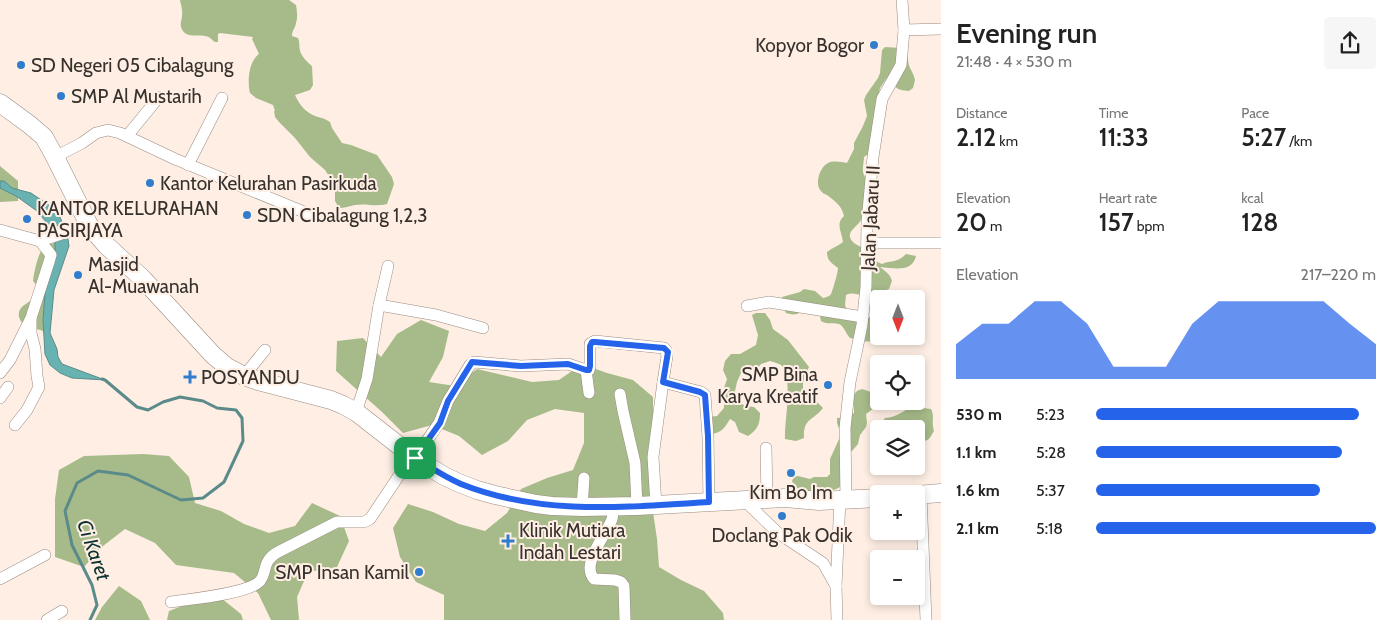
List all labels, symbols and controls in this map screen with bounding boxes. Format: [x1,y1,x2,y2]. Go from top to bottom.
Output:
text: Evening run [956,16,1097,50]
button: share [1324,17,1376,69]
place label: Kopyor Bogor [755,34,864,57]
marker: Kopyor Bogor [868,39,880,51]
text: 21:48 · 4 × 530 m [956,52,1072,71]
place label: SD Negeri 05 Cibalagung [31,54,234,77]
marker: SD Negeri 05 Cibalagung [15,59,27,71]
place label: SMP Al Mustarih [71,85,202,108]
marker: SMP Al Mustarih [55,90,67,102]
text: Distance [956,104,1008,122]
text: Time [1099,104,1128,122]
text: Pace [1241,104,1269,122]
text: 2.12 [956,122,996,152]
text: 11:33 [1099,122,1149,152]
text: 5:27 [1241,122,1286,152]
text: km [996,132,1018,150]
text: /km [1286,132,1312,150]
street label: Jalan Jabaru II [856,165,885,272]
place label: Kantor Kelurahan Pasirkuda [160,172,377,195]
marker: Kantor Kelurahan Pasirkuda [144,177,156,189]
text: Elevation [956,189,1011,207]
text: Heart rate [1099,189,1157,207]
text: kcal [1241,189,1264,207]
place label: KANTOR KELURAHAN PASIRJAYA [37,197,219,242]
place label: SDN Cibalagung 1,2,3 [257,204,428,227]
text: 20 [956,207,987,237]
text: 157 [1099,207,1134,237]
text: 128 [1241,207,1278,237]
marker: SDN Cibalagung 1,2,3 [241,209,253,221]
marker: KANTOR KELURAHAN PASIRJAYA [21,213,33,225]
text: m [987,217,1002,235]
text: bpm [1134,217,1165,235]
place label: Masjid Al-Muawanah [88,253,199,298]
text: Elevation [956,265,1019,284]
text: 217–220 m [1301,265,1376,284]
marker: Masjid Al-Muawanah [72,269,84,281]
north arrow [870,290,925,345]
map controls [870,290,925,605]
button: locate [870,355,925,410]
place label: SMP Bina Karya Kreatif [717,363,819,408]
place label: POSYANDU [201,366,300,389]
marker: POSYANDU [183,370,197,384]
marker: SMP Bina Karya Kreatif [822,379,834,391]
text: 530 m [956,405,1002,424]
text: 5:23 [1036,405,1065,424]
button: layers [870,420,925,475]
pin [394,437,436,479]
text: 1.1 km [956,443,996,462]
text: 5:28 [1036,443,1066,462]
icon: arrive [401,444,429,472]
marker: Kim Bo Im [785,467,797,479]
place label: Kim Bo Im [749,481,833,504]
text: 1.6 km [956,481,1000,500]
text: 5:37 [1036,481,1065,500]
button: + [870,485,925,540]
marker: Doclang Pak Odik [776,510,788,522]
water label: Ci Karet [72,516,116,585]
place label: Klinik Mutiara Indah Lestari [519,519,625,564]
text: 2.1 km [956,519,999,538]
text: 5:18 [1036,519,1063,538]
place label: Doclang Pak Odik [712,524,853,547]
marker: Klinik Mutiara Indah Lestari [501,534,515,548]
button: − [870,550,925,605]
place label: SMP Insan Kamil [275,561,410,584]
marker: SMP Insan Kamil [413,566,425,578]

